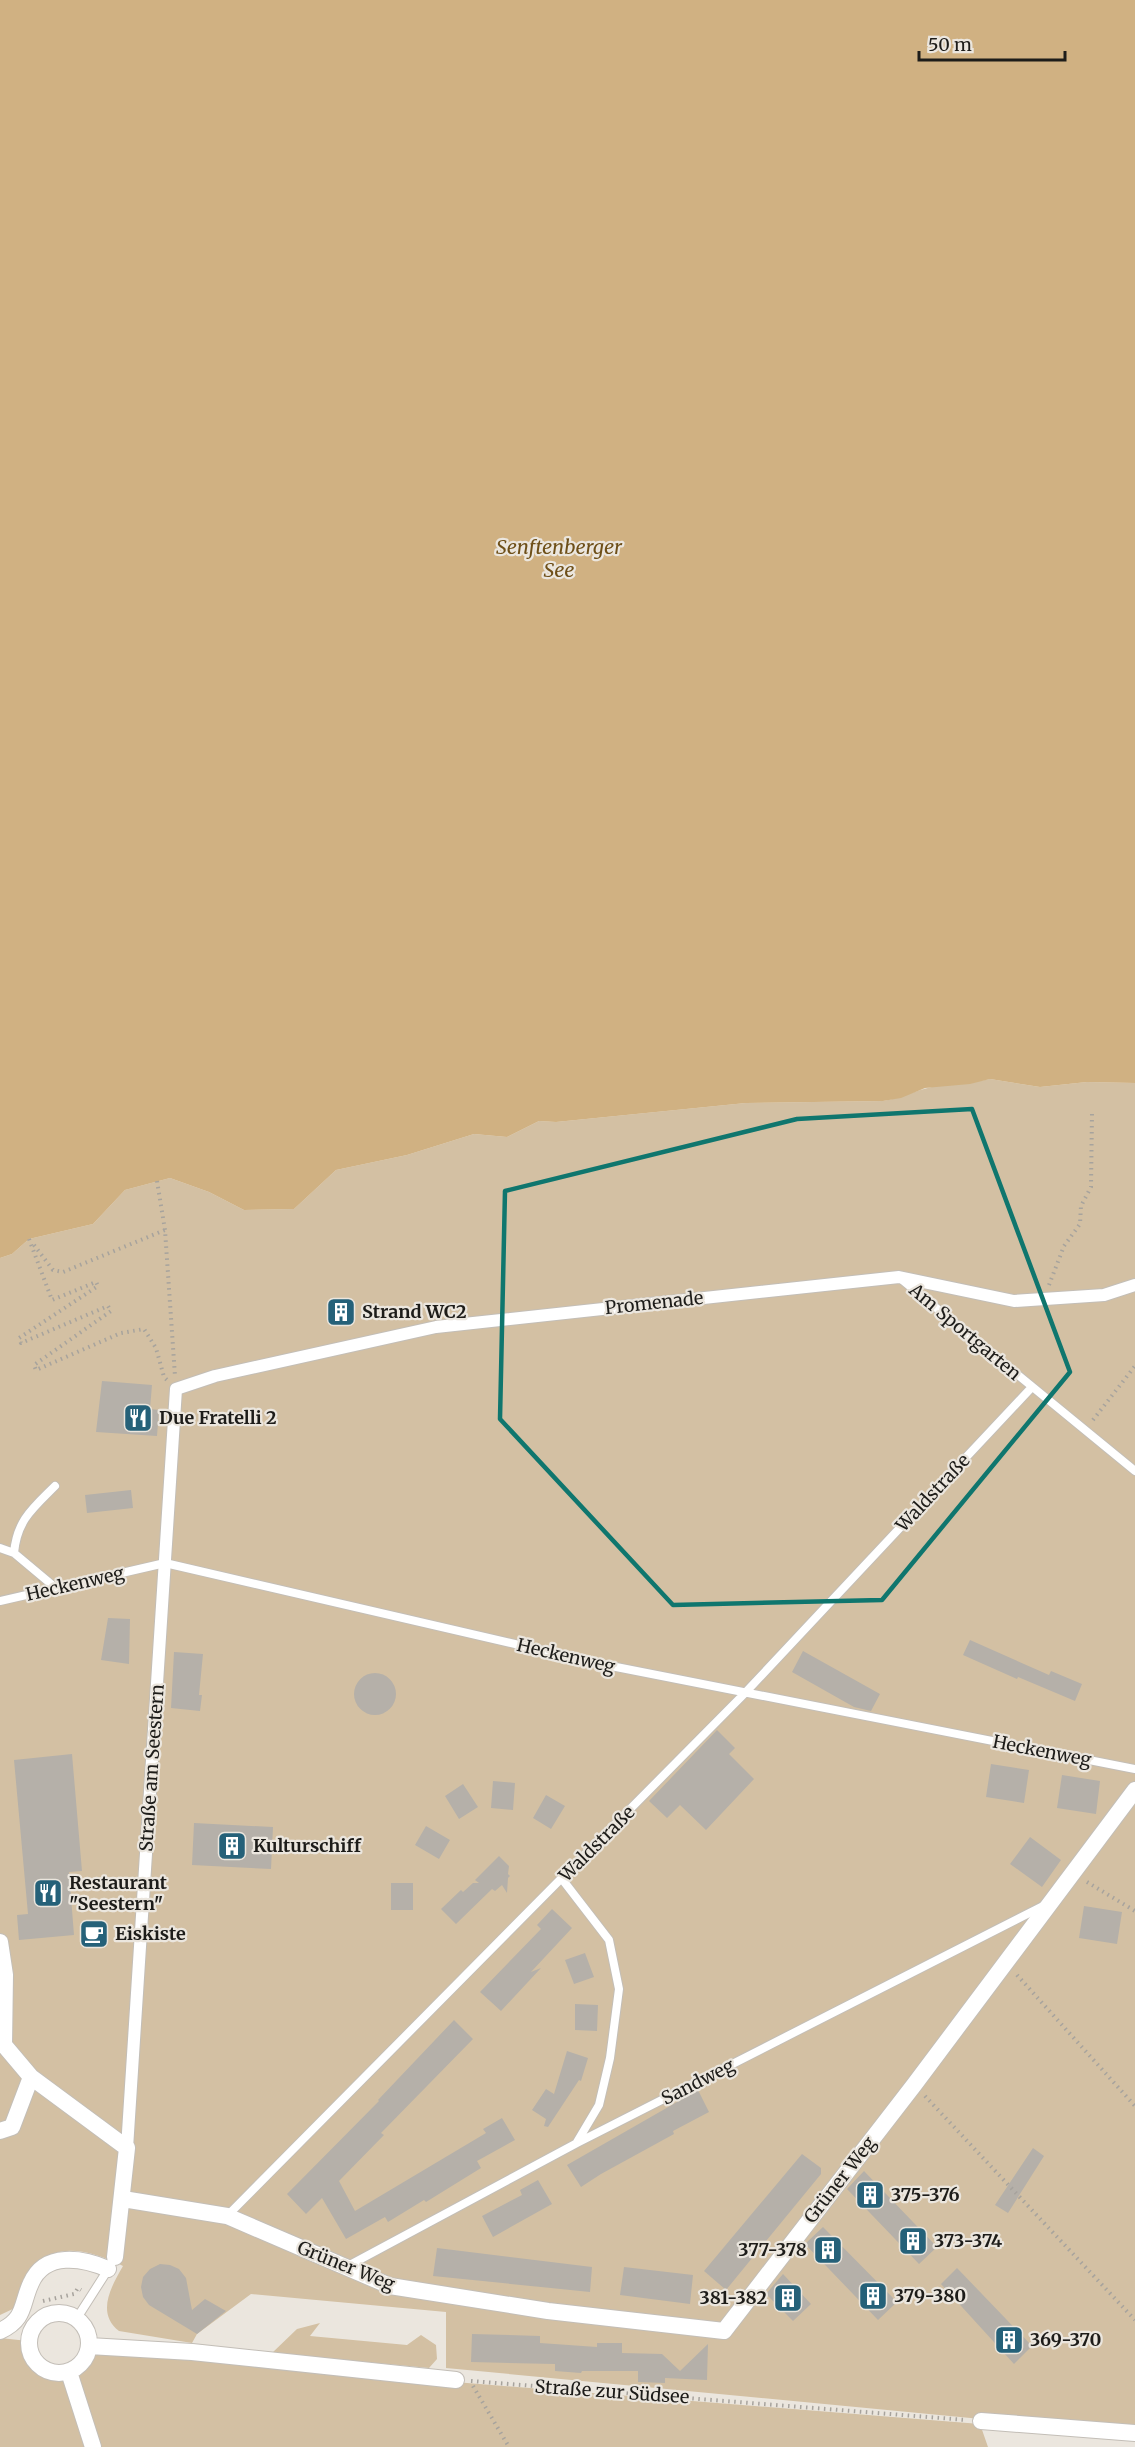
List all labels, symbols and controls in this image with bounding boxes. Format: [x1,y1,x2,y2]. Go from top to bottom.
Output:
scale bar [919,24,1064,62]
text: 50 m [928,33,972,56]
water label: Senftenberger See [496,534,623,582]
street label: Am Sportgarten [904,1278,1026,1385]
street label: Promenade [604,1286,704,1319]
building icon: Strand WC2 [325,1296,357,1328]
place label: Strand WC2 [362,1300,467,1323]
restaurant icon: Due Fratelli 2 [122,1402,154,1434]
place label: Due Fratelli 2 [159,1406,276,1429]
street label: Waldstraße [890,1449,975,1537]
street label: Heckenweg [23,1561,126,1606]
street label: Heckenweg [515,1633,618,1678]
street label: Straße am Seestern [134,1683,169,1852]
street label: Heckenweg [991,1730,1094,1771]
street label: Waldstraße [553,1801,640,1887]
building icon: Kulturschiff [216,1830,248,1862]
place label: Kulturschiff [253,1834,362,1857]
place label: Restaurant "Seestern" [69,1871,168,1915]
restaurant icon: Restaurant "Seestern" [32,1877,64,1909]
cafe icon: Eiskiste [78,1918,110,1950]
place label: Eiskiste [115,1922,186,1945]
street label: Sandweg [657,2053,738,2110]
street label: Grüner Weg [799,2132,881,2227]
building icon: 375-376 [854,2179,886,2211]
place label: 375-376 [891,2183,960,2206]
building icon: 373-374 [897,2225,929,2257]
place label: 373-374 [934,2229,1003,2252]
building icon: 377-378 [812,2234,844,2266]
street label: Grüner Weg [294,2236,398,2296]
place label: 377-378 [738,2238,807,2261]
building icon: 379-380 [857,2280,889,2312]
building icon: 381-382 [772,2282,804,2314]
place label: 379-380 [894,2284,966,2307]
place label: 381-382 [700,2286,767,2309]
building icon: 369-370 [993,2324,1025,2356]
place label: 369-370 [1030,2328,1101,2351]
street label: Straße zur Südsee [534,2375,690,2408]

